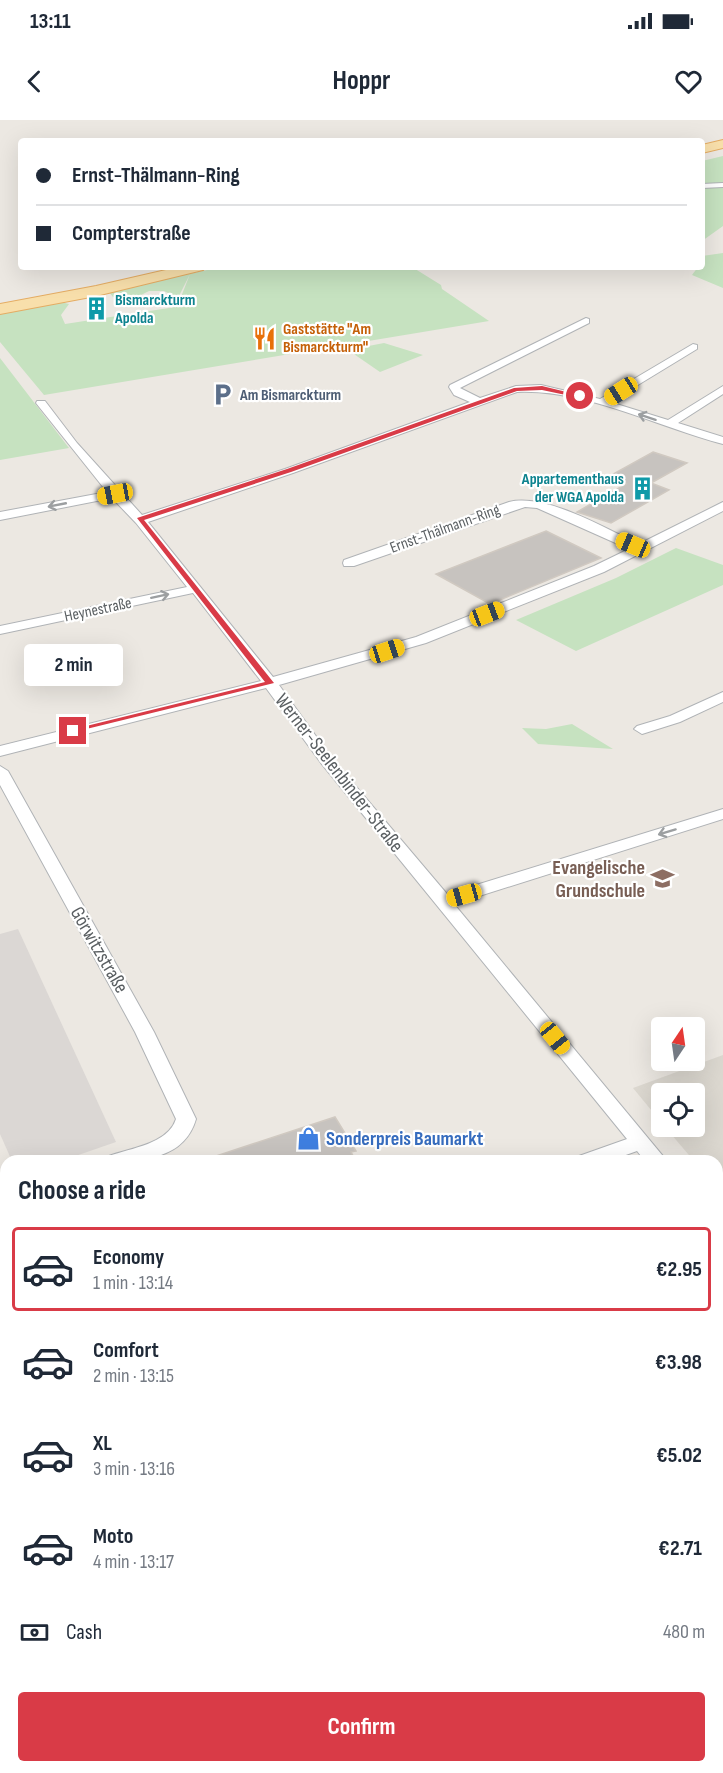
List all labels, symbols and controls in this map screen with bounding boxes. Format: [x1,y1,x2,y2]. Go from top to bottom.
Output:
text: 13:11 [30,8,71,35]
icon: back [18,65,51,98]
text: Hoppr [333,65,390,97]
icon: heart [672,65,705,98]
text: Ernst-Thälmann-Ring [72,162,240,189]
text: Compterstraße [72,220,191,247]
place label: Bismarckturm Apolda [114,291,195,328]
building icon: Bismarckturm Apolda [84,296,110,322]
place label: Gaststätte "Am Bismarckturm" [283,320,371,357]
restaurant icon: Gaststätte "Am Bismarckturm" [252,325,278,351]
car [601,374,641,408]
parking icon: Am Bismarckturm [209,382,235,408]
route start [566,382,593,409]
place label: Am Bismarckturm [239,386,341,405]
one-way arrow [638,411,657,422]
place label: Appartementhaus der WGA Apolda [521,470,624,507]
building icon: Appartementhaus der WGA Apolda [629,475,655,501]
car [96,482,134,506]
one-way arrow [48,500,68,511]
street label: Ernst-Thälmann-Ring [387,500,503,558]
car [613,530,653,560]
one-way arrow [150,590,169,602]
street label: Heynestraße [63,594,133,626]
car [467,599,507,629]
car [367,637,407,665]
callout: 2 min [23,644,122,686]
text: 2 min [54,653,93,677]
street label: Werner-Seelenbinder-Straße [270,689,408,857]
route end [59,717,86,744]
one-way arrow [658,827,677,838]
place label: Evangelische Grundschule [552,856,645,903]
school or university icon: Evangelische Grundschule [650,866,676,892]
car [444,881,484,909]
street label: Görwitzstraße [65,903,133,997]
north arrow [651,1017,705,1071]
map controls [651,1017,705,1137]
car [537,1018,573,1058]
button: locate [651,1083,705,1137]
shop icon: Sonderpreis Baumarkt [295,1126,321,1152]
place label: Sonderpreis Baumarkt [326,1127,484,1151]
text: Choose a ride [18,1175,146,1207]
icon: car [21,1242,75,1296]
text: Economy [93,1244,164,1271]
text: €2.95 [656,1256,702,1283]
text: 1 min · 13:14 [93,1271,173,1295]
icon: car [21,1335,75,1389]
text: Comfort [93,1337,159,1364]
text: €3.98 [655,1349,702,1376]
text: 2 min · 13:15 [93,1364,174,1388]
icon: car [21,1428,75,1482]
text: XL [93,1430,112,1457]
text: €5.02 [656,1442,702,1469]
text: 3 min · 13:16 [93,1457,175,1481]
icon: car [21,1521,75,1575]
text: Moto [93,1523,133,1550]
text: €2.71 [658,1535,702,1562]
text: 4 min · 13:17 [93,1550,174,1574]
icon: cash [18,1616,51,1649]
text: Cash [66,1619,102,1646]
text: 480 m [663,1620,705,1644]
button: Confirm [18,1692,705,1761]

